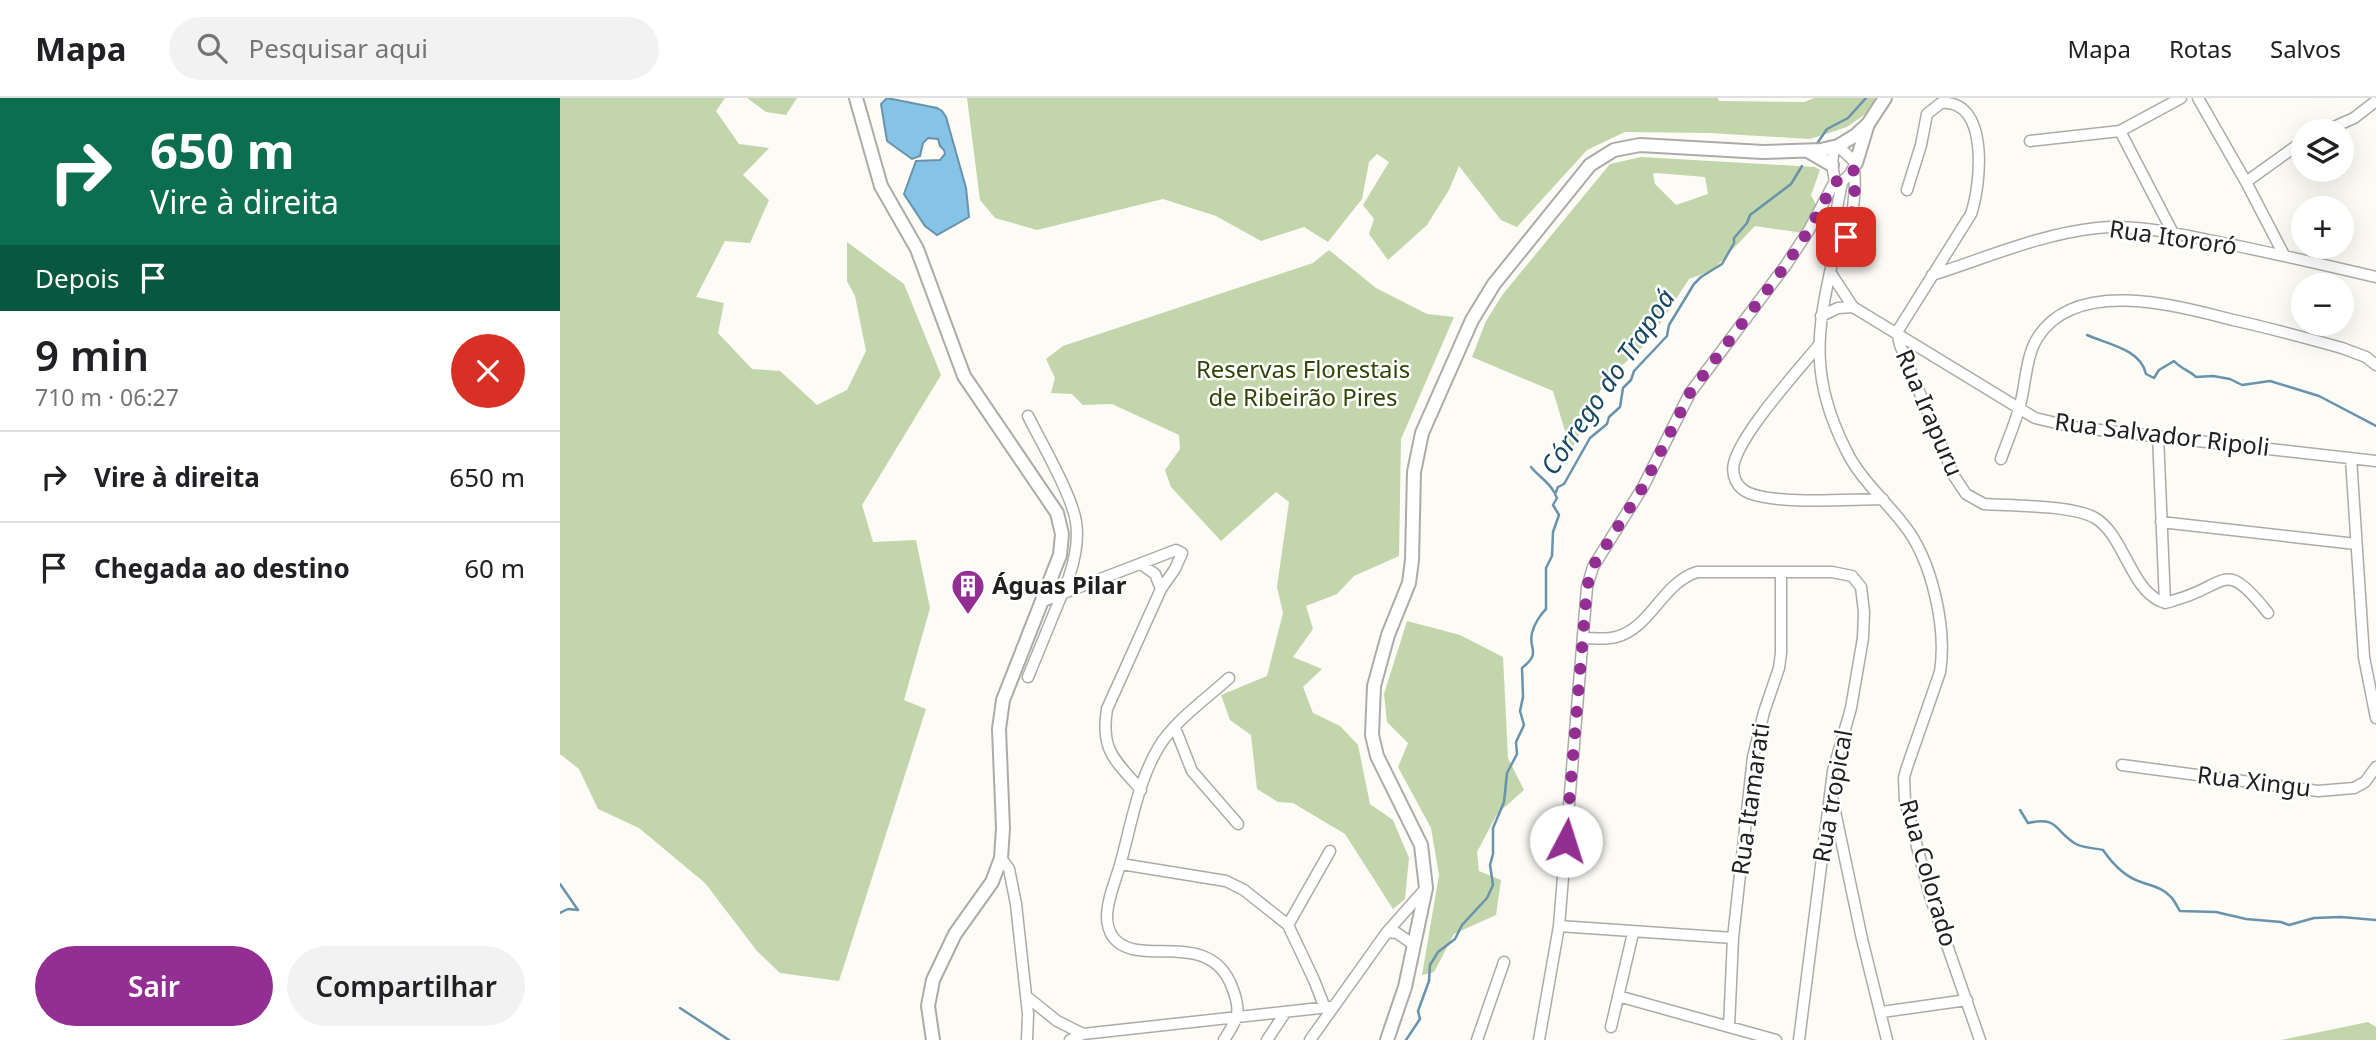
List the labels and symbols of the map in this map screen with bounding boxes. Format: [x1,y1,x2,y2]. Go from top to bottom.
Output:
pin [1816,207,1876,267]
street label: Rua Itororó [2107,211,2239,262]
water label: Córrego do Trapoá [1532,281,1683,481]
street label: Rua Irapuru [1889,344,1972,481]
park label: Reservas Florestais de Ribeirão Pires [1196,352,1410,413]
street label: Rua Salvador Ripoli [2053,404,2271,463]
building icon: Águas Pilar [949,567,987,616]
place label: Águas Pilar [992,568,1127,601]
street label: Rua Itamarati [1723,721,1777,877]
street label: Rua tropical [1804,727,1859,865]
street label: Rua Xingu [2196,757,2313,804]
street label: Rua Colorado [1893,795,1966,950]
position arrow [1529,804,1603,878]

